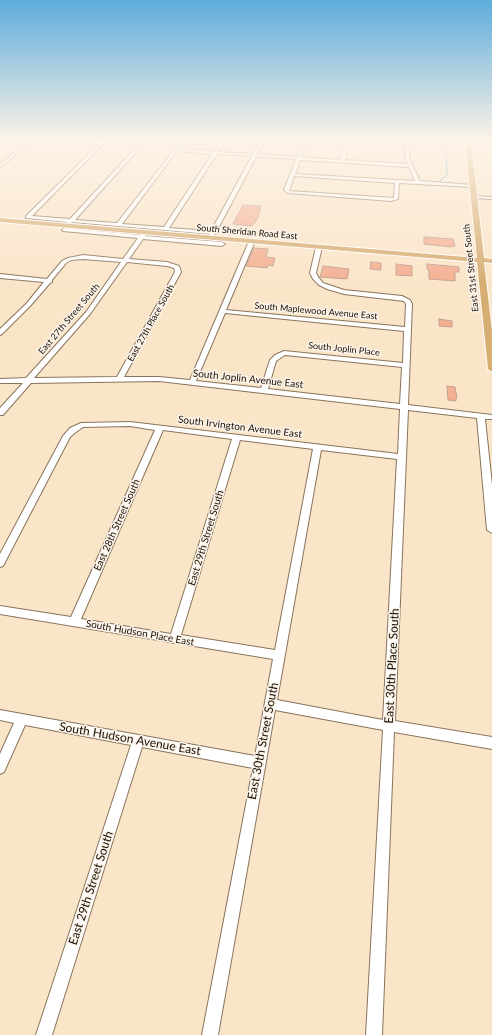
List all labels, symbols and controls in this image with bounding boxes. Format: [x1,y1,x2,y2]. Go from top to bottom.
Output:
street label: South Sheridan Road East [196,222,298,242]
street label: East 31st Street South [461,224,481,312]
street label: East 27th Street South [36,281,102,357]
street label: East 27th Place South [125,283,177,363]
street label: South Maplewood Avenue East [254,300,378,322]
street label: South Joplin Place [308,340,380,358]
street label: South Joplin Avenue East [192,367,304,391]
street label: South Irvington Avenue East [177,413,303,441]
street label: East 28th Street South [91,477,143,573]
street label: East 29th Street South [186,489,226,587]
street label: East 30th Place South [382,608,402,724]
street label: South Hudson Place East [85,618,195,648]
street label: East 30th Street South [245,681,281,801]
street label: South Hudson Avenue East [58,719,202,759]
street label: East 29th Street South [66,829,116,947]

